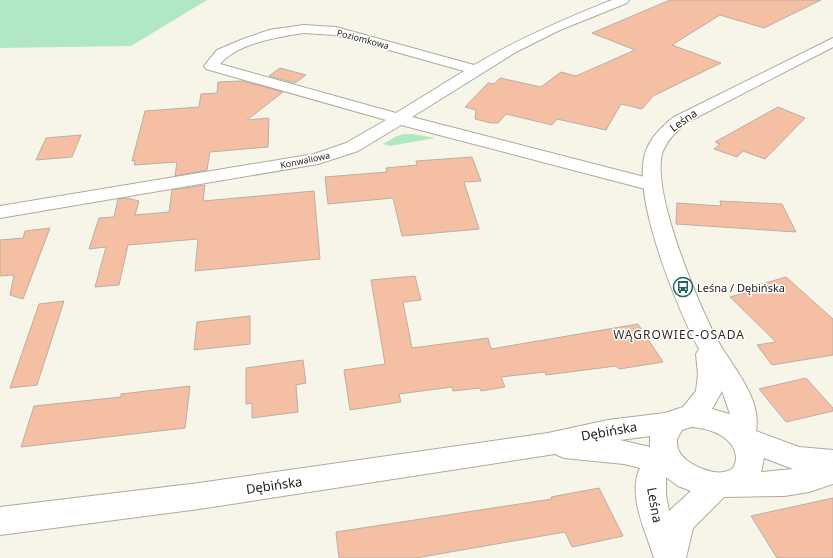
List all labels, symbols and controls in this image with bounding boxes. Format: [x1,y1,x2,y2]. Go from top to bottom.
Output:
street label: Poziomkowa [336,26,390,52]
street label: Leśna [666,105,700,135]
street label: Konwaliowa [279,148,331,172]
bus stop icon: Leśna / Dębińska [672,276,694,298]
place label: Leśna / Dębińska [697,280,785,295]
district label: WĄGROWIEC-OSADA [613,326,745,343]
street label: Dębińska [580,417,638,445]
street label: Dębińska [245,472,303,498]
street label: Leśna [643,486,667,524]

